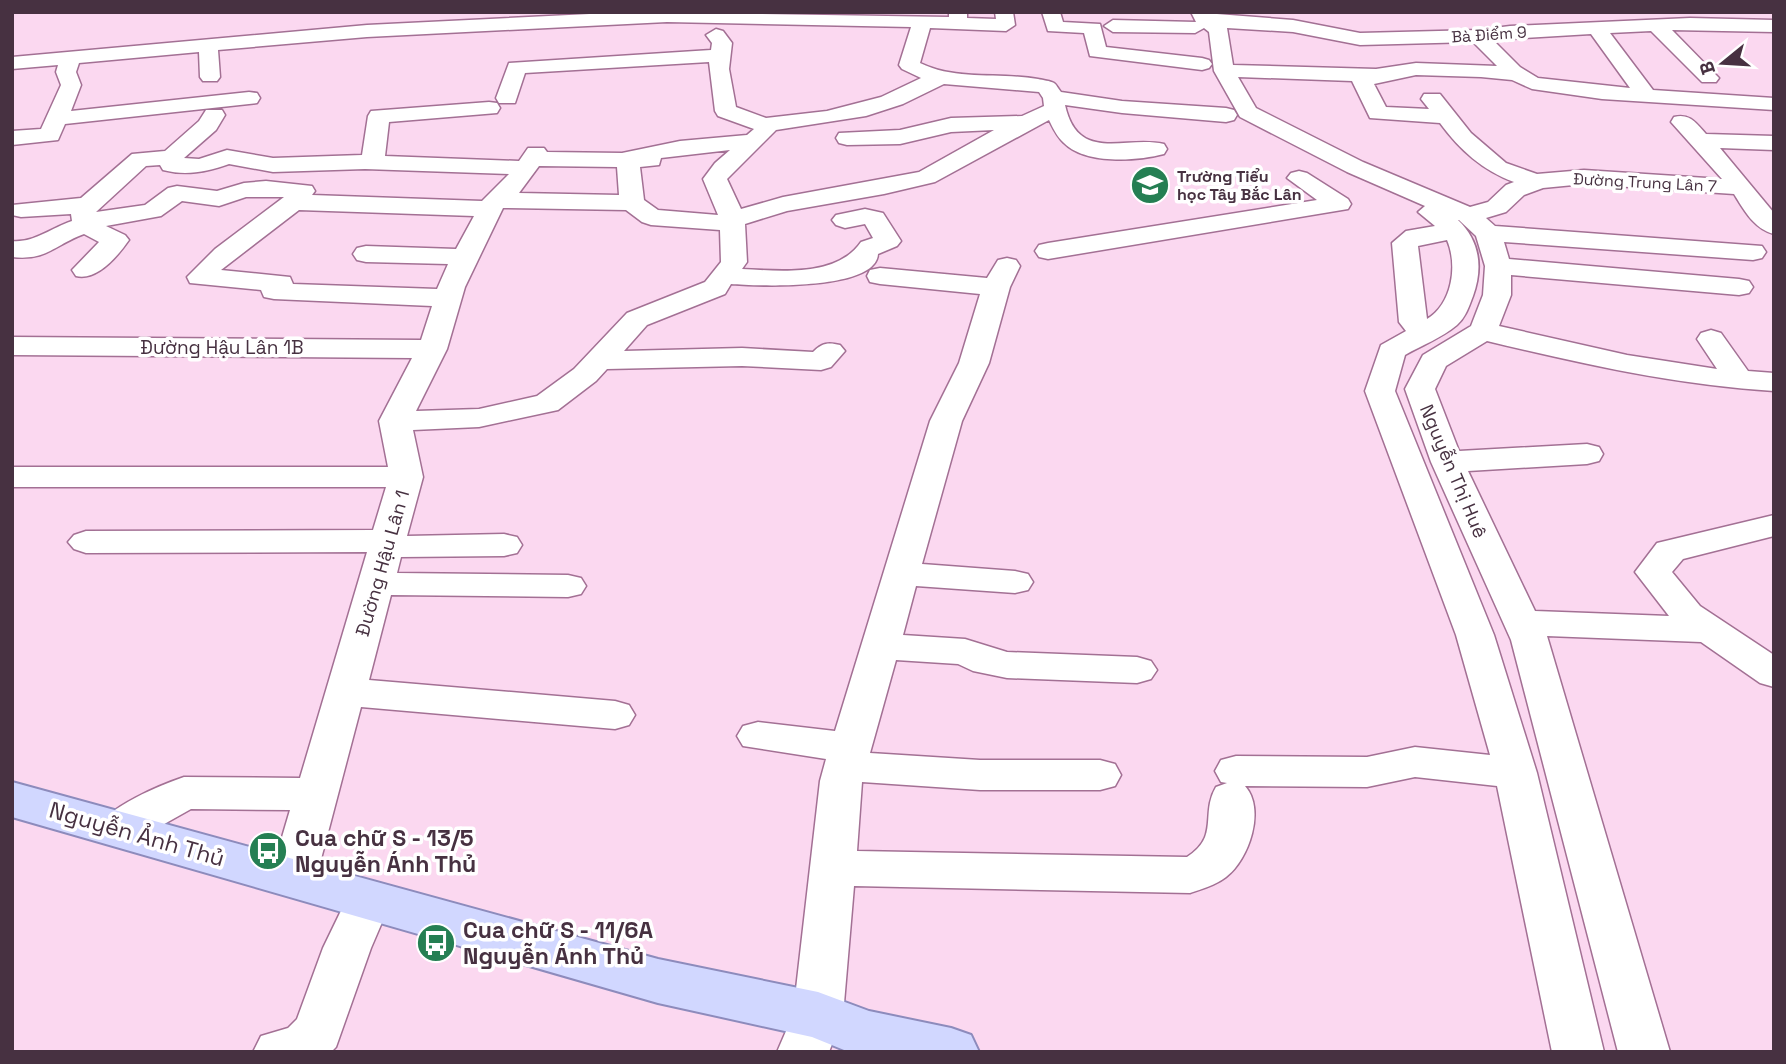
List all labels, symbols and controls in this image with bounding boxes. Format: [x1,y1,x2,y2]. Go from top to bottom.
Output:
street label: Bà Điểm 9 [1451,21,1527,48]
north arrow [1688,28,1758,98]
text: B [1693,58,1721,78]
school or university icon: Trường Tiểu học Tây Bắc Lân [1129,164,1171,206]
place label: Trường Tiểu học Tây Bắc Lân [1177,166,1302,205]
street label: Đường Trung Lân 7 [1573,168,1717,197]
street label: Đường Hậu Lân 1B [140,335,304,360]
street label: Nguyễn Thị Huê [1414,400,1493,542]
street label: Đường Hậu Lân 1 [350,487,415,639]
street label: Nguyễn Ảnh Thủ [46,794,228,873]
place label: Cua chữ S - 13/5 Nguyễn Ánh Thủ [295,823,476,879]
bus stop icon: Cua chữ S - 13/5 Nguyễn Ánh Thủ [247,830,289,872]
place label: Cua chữ S - 11/6A Nguyễn Ánh Thủ [463,915,653,971]
bus stop icon: Cua chữ S - 11/6A Nguyễn Ánh Thủ [415,922,457,964]

